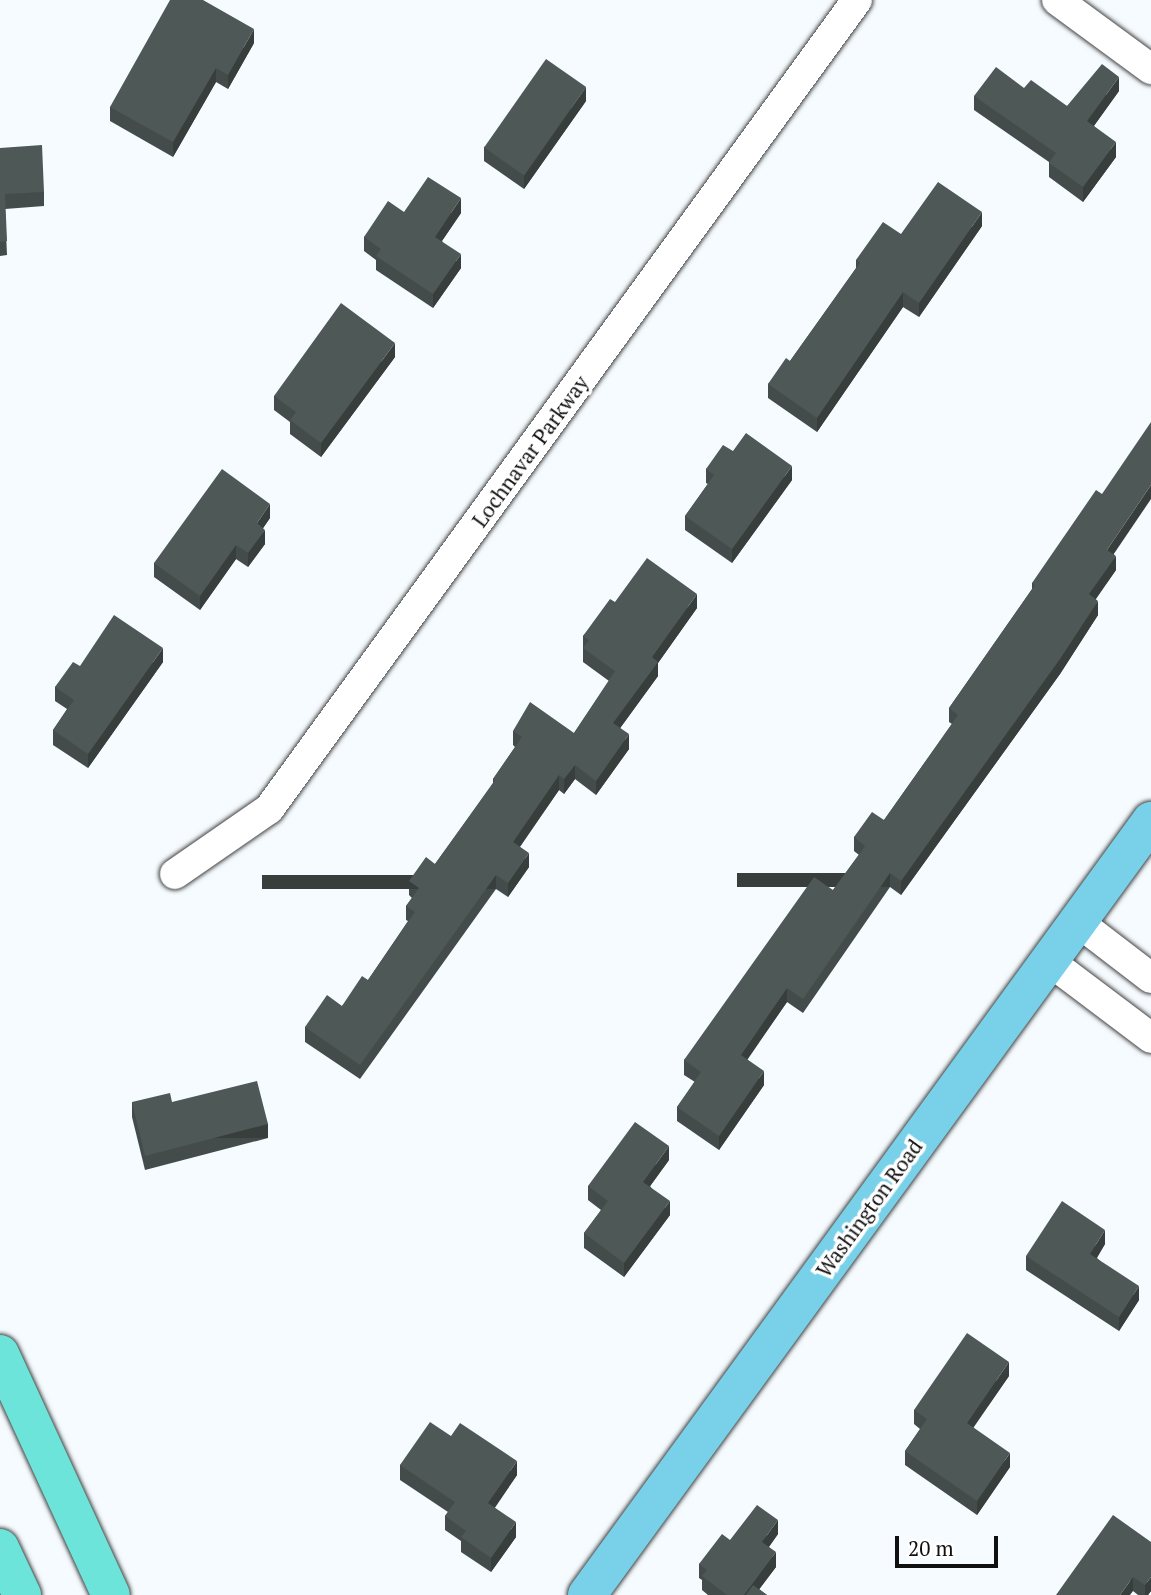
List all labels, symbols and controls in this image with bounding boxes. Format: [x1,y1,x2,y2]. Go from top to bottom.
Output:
street label: Lochnavar Parkway [467,370,593,532]
street label: Washington Road [811,1134,927,1282]
scale bar [899,1522,1002,1566]
text: 20 m [908,1534,954,1562]

